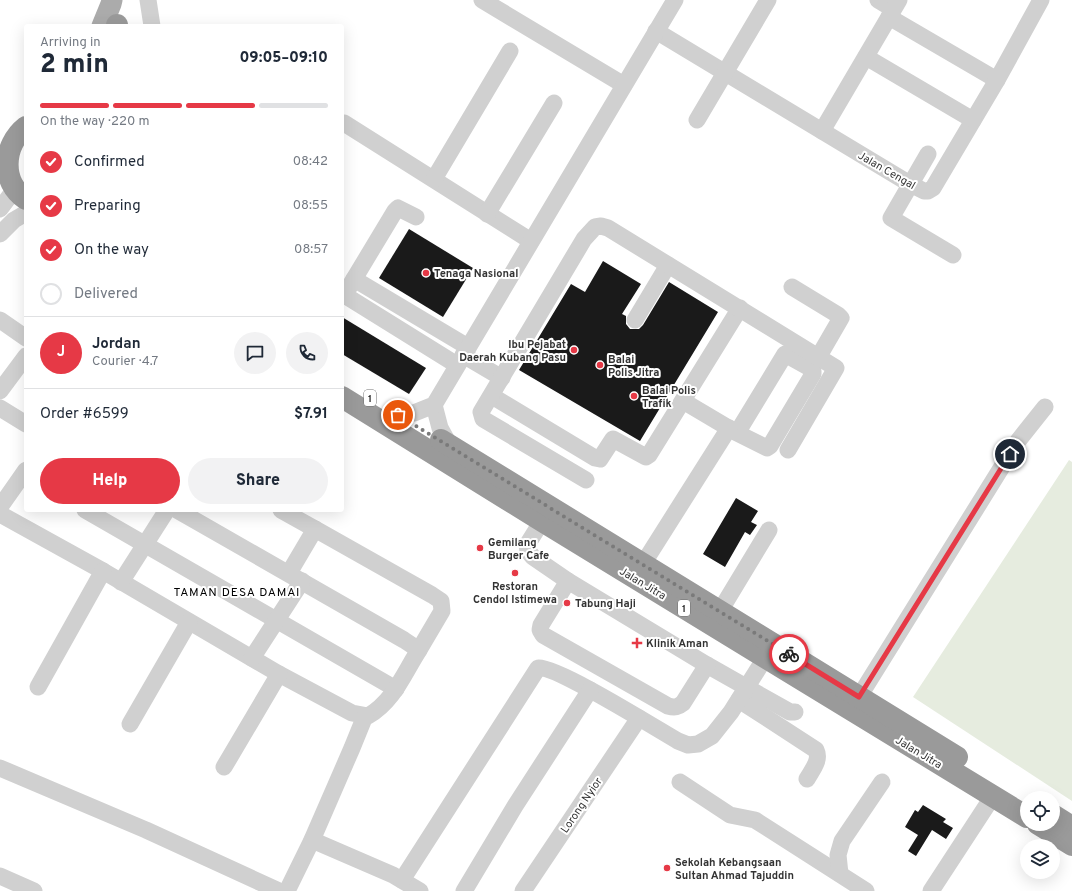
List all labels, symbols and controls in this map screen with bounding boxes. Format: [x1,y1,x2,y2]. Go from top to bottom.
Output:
text: Arriving in [40,35,101,51]
text: 2 min [40,49,109,82]
text: 09:05–09:10 [239,49,328,68]
text: On the way · 220 m [40,114,149,130]
street label: Jalan Cengal [855,149,918,193]
icon: check [40,151,62,173]
text: Confirmed [74,153,145,172]
text: 08:42 [293,154,328,170]
icon: check [40,195,62,217]
text: Preparing [74,197,141,216]
text: 08:55 [293,198,328,214]
icon: check [40,239,62,261]
text: On the way [74,241,149,260]
text: 08:57 [294,242,328,258]
place label: Tenaga Nasional [434,267,518,281]
marker: Tenaga Nasional [421,268,431,278]
text: Delivered [74,285,138,304]
button: chat [234,332,276,374]
button: phone [286,332,328,374]
text: Jordan [92,335,141,354]
place label: Ibu Pejabat Daerah Kubang Pasu [459,338,566,365]
text: J [57,343,65,362]
marker: Ibu Pejabat Daerah Kubang Pasu [569,345,579,355]
place label: Balai Polis Jitra [608,353,659,380]
text: Courier · 4.7 [92,354,158,370]
marker: Balai Polis Jitra [595,360,605,370]
place label: Balai Polis Trafik [642,384,696,411]
road number: 1 [364,390,376,406]
marker: Balai Polis Trafik [629,391,639,401]
pin [381,398,415,432]
icon: bag [387,404,409,426]
text: Order #6599 [40,405,129,424]
text: $7.91 [294,405,328,424]
pin [993,437,1027,471]
icon: home [999,443,1021,465]
button: Help [40,458,180,504]
button: Share [188,458,328,504]
place label: Gemilang Burger Cafe [488,536,549,563]
marker: Gemilang Burger Cafe [475,543,485,553]
street label: Jalan Jitra [617,565,668,603]
marker: Restoran Cendol Istimewa [510,568,520,578]
place label: Restoran Cendol Istimewa [473,580,557,607]
district label: TAMAN DESA DAMAI [174,585,300,601]
place label: Tabung Haji [575,597,636,611]
marker: Tabung Haji [562,598,572,608]
road number: 1 [678,600,690,616]
courier [769,634,809,674]
marker: Klinik Aman [631,637,643,649]
place label: Klinik Aman [646,637,708,651]
icon: bike [778,643,800,665]
street label: Jalan Jitra [893,734,944,772]
street label: Lorong Nyior [558,774,606,836]
map controls [1020,791,1060,879]
button: locate [1020,791,1060,831]
button: layers [1020,839,1060,879]
place label: Sekolah Kebangsaan Sultan Ahmad Tajuddin [675,856,794,883]
marker: Sekolah Kebangsaan Sultan Ahmad Tajuddin [662,863,672,873]

